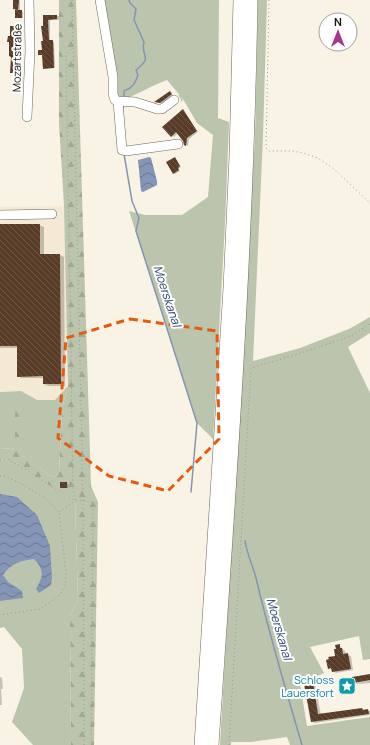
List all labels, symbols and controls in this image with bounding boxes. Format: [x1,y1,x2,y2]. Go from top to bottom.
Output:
north arrow [318,12,358,52]
text: N [334,14,342,29]
street label: Mozartstraße [8,23,25,92]
water label: Moerskanal [150,263,186,331]
water label: Moerskanal [263,596,297,664]
place label: Schloss Lauersfort [281,672,334,700]
place icon: Schloss Lauersfort [337,676,357,696]

